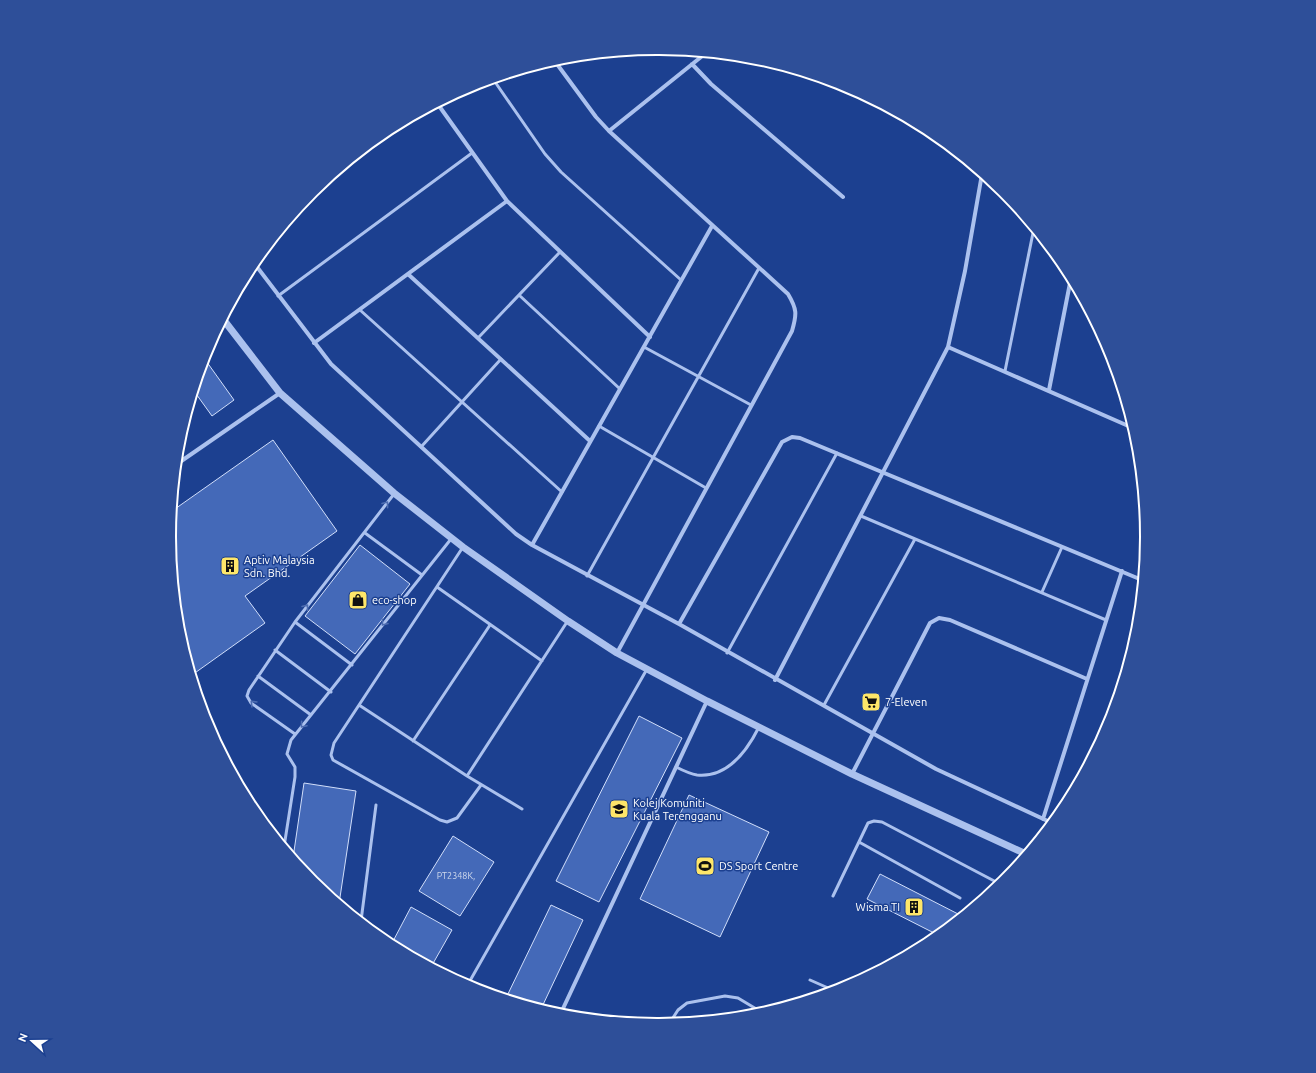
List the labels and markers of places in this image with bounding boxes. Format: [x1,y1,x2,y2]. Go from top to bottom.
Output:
place label: Aptiv Malaysia Sdn. Bhd. [244,554,315,579]
building icon: Aptiv Malaysia Sdn. Bhd. [219,555,241,577]
shop icon: eco-shop [347,589,369,611]
place label: eco-shop [372,594,417,606]
supermarket icon: 7-Eleven [860,691,882,713]
place label: 7-Eleven [885,696,927,708]
place label: Kolej Komuniti Kuala Terengganu [633,797,722,822]
school or university icon: Kolej Komuniti Kuala Terengganu [608,798,630,820]
sports icon: DS Sport Centre [694,855,716,877]
place label: DS Sport Centre [719,860,798,872]
building icon: Wisma TI [903,896,925,918]
place label: Wisma TI [856,901,900,913]

